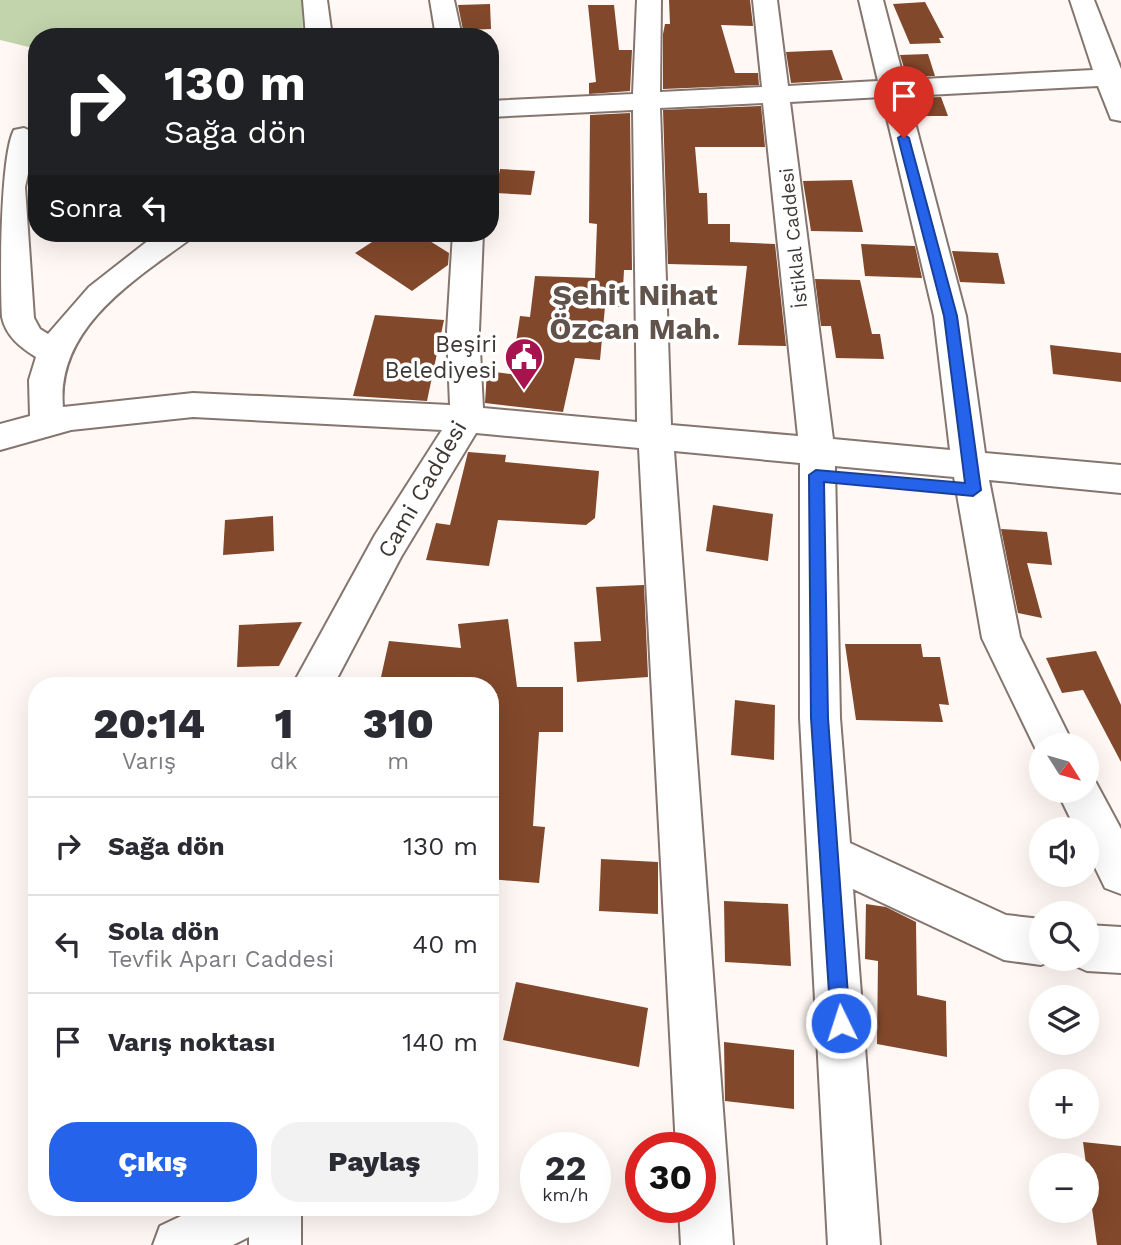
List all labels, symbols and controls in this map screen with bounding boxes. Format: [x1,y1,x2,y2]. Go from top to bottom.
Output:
text: 130 m [164,54,306,112]
icon: right [49,56,140,147]
pin [874,66,934,138]
icon: arrive [885,77,923,115]
text: Sağa dön [164,113,307,151]
street label: İstiklal Caddesi [775,167,812,309]
icon: left [136,189,174,227]
text: Sonra [49,193,122,223]
district label: Şehit Nihat Özcan Mah. [550,277,720,346]
place label: Beşiri Belediyesi [384,331,497,384]
public building icon: Beşiri Belediyesi [503,336,545,391]
street label: Cami Caddesi [372,416,473,563]
text: 20:14 [93,699,205,748]
text: 1 [274,699,293,748]
text: 310 [363,699,434,748]
north arrow [1029,733,1099,803]
map controls [1029,733,1099,1223]
text: Varış [122,748,176,775]
text: dk [270,748,298,775]
text: m [387,748,409,775]
button: sound [1029,817,1099,887]
icon: right [49,827,87,865]
text: Sağa dön [108,831,225,861]
text: 130 m [403,831,478,861]
button: search [1029,901,1099,971]
text: Sola dön [108,916,219,946]
icon: left [49,925,87,963]
text: 40 m [412,929,478,959]
text: Tevfik Aparı Caddesi [108,946,334,973]
button: layers [1029,985,1099,1055]
position arrow [804,986,878,1060]
icon: arrive [49,1023,87,1061]
text: Varış noktası [108,1027,275,1057]
text: 140 m [402,1027,478,1057]
button: + [1029,1069,1099,1139]
button: Çıkış [49,1122,257,1202]
button: Paylaş [271,1122,478,1202]
speed limit sign: 30 [625,1132,716,1223]
text: 22 [545,1147,586,1189]
button: − [1029,1153,1099,1223]
text: km/h [542,1184,589,1205]

